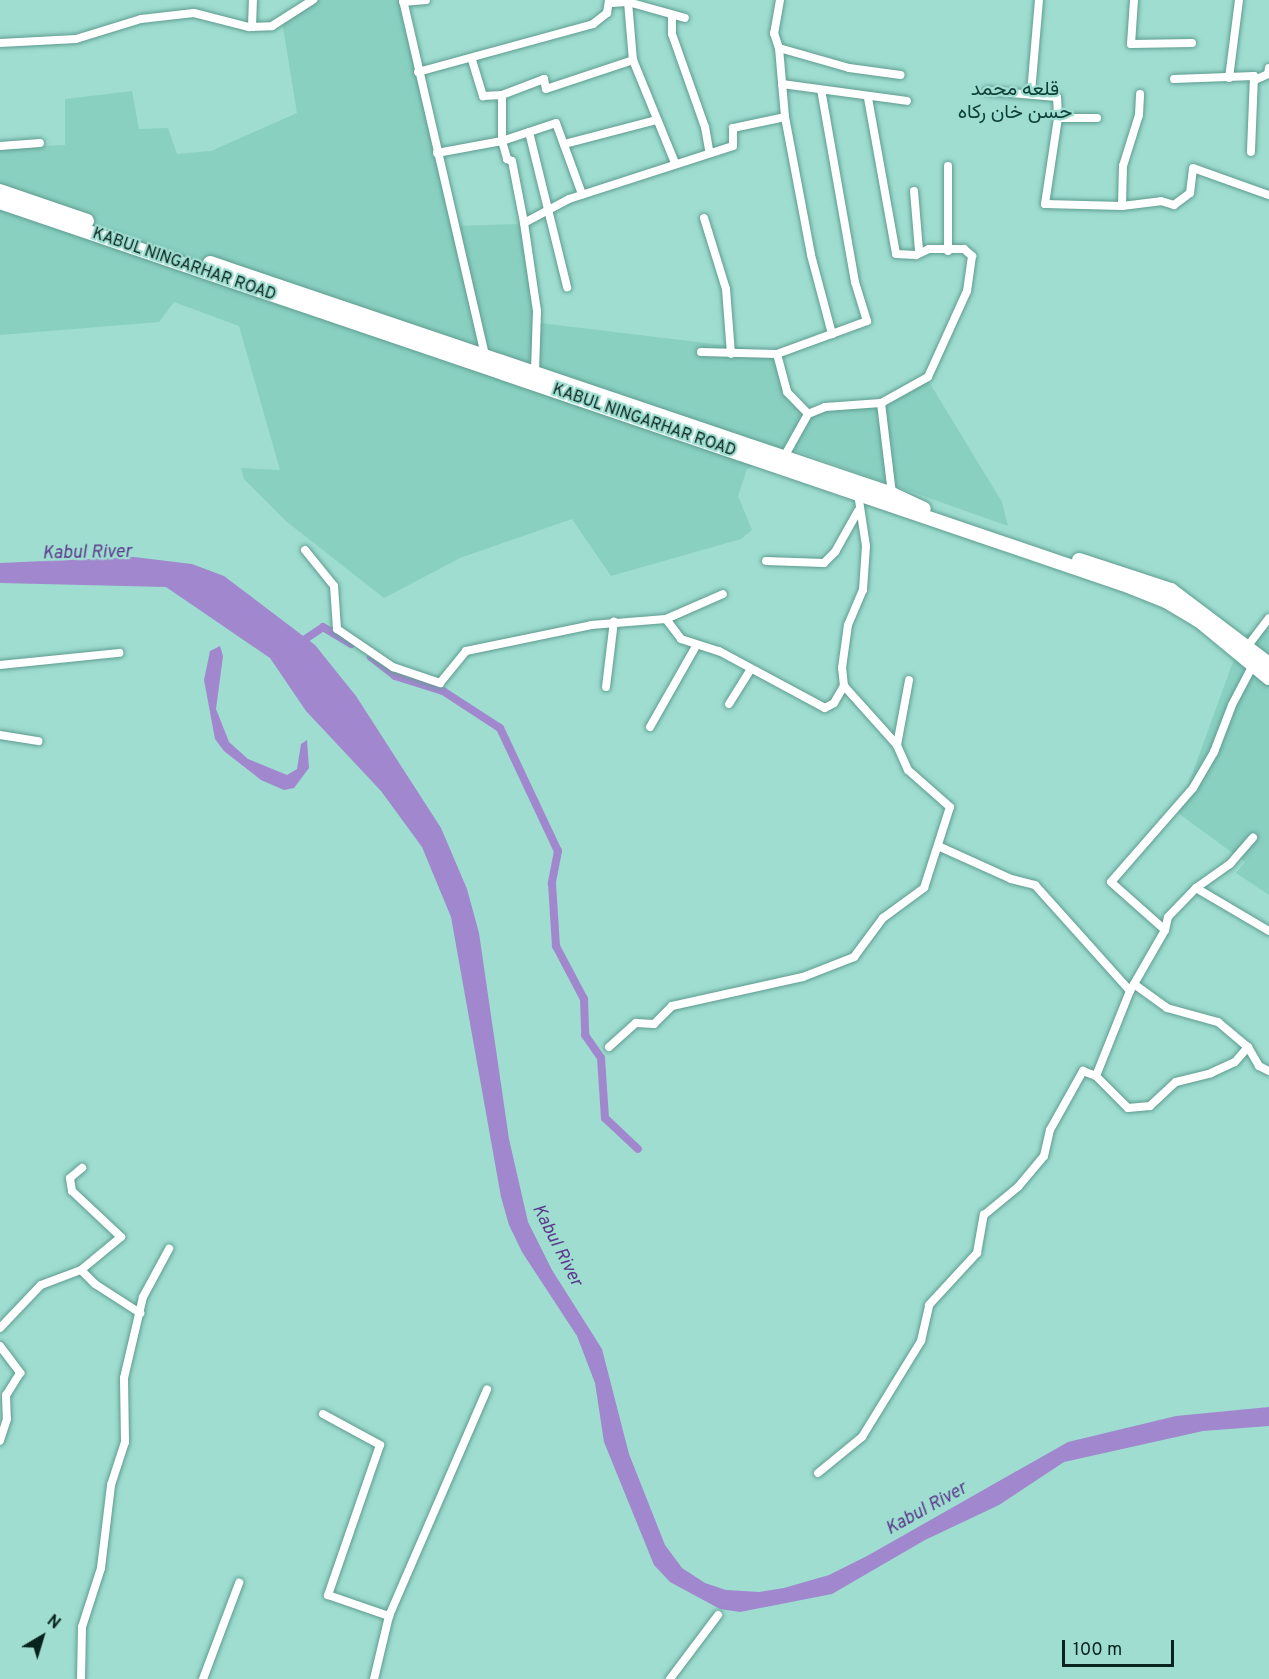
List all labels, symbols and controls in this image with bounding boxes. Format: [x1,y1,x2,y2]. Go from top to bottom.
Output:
district label: قلعه محمد حسن خان رکاه [958,78,1072,125]
street label: KABUL NINGARHAR ROAD [90,225,278,305]
street label: KABUL NINGARHAR ROAD [550,381,738,461]
water label: Kabul River [42,542,132,566]
water label: Kabul River [526,1201,586,1291]
water label: Kabul River [883,1479,971,1541]
north arrow [12,1607,72,1667]
text: N [42,1611,64,1634]
scale bar [1065,1628,1178,1666]
text: 100 m [1073,1639,1122,1662]

